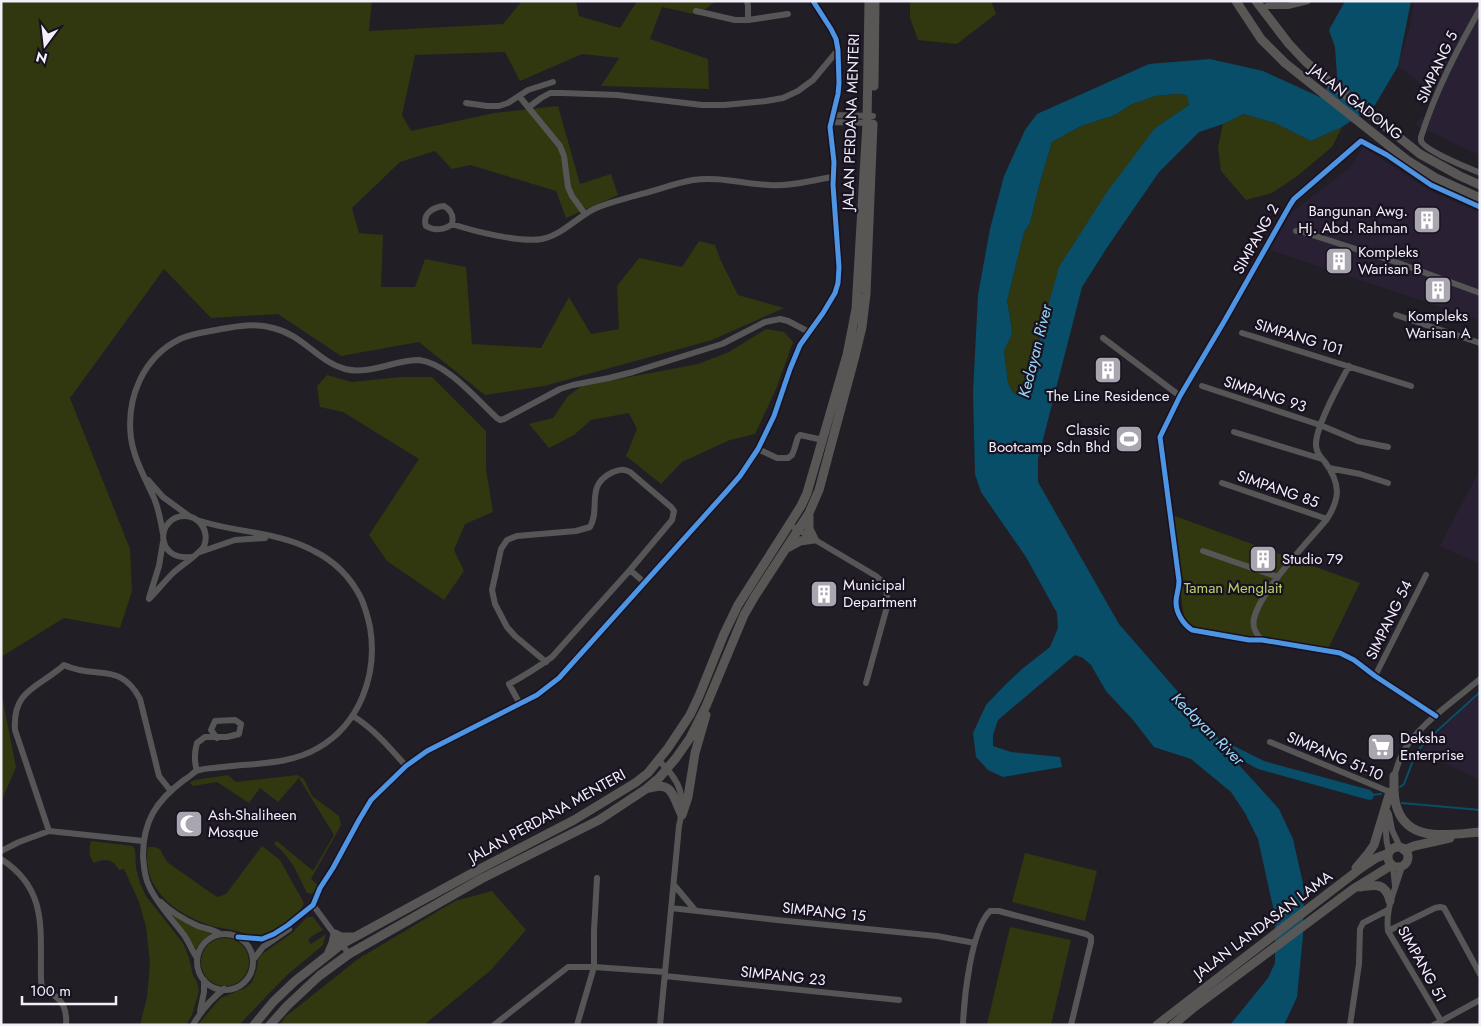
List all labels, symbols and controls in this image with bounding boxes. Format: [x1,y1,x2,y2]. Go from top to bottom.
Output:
north arrow [20,20,70,70]
street label: SIMPANG 5 [1411,27,1463,107]
street label: JALAN PERDANA MENTERI [837,33,865,213]
text: N [34,46,50,69]
street label: JALAN GADONG [1303,57,1407,145]
street label: SIMPANG 2 [1228,200,1284,278]
place label: Bangunan Awg. Hj. Abd. Rahman [1298,200,1408,239]
building icon: Bangunan Awg. Hj. Abd. Rahman [1412,205,1442,235]
place label: Kompleks Warisan B [1358,241,1422,280]
building icon: Kompleks Warisan B [1324,246,1354,276]
building icon: Kompleks Warisan A [1423,275,1453,305]
water label: Kedayan River [1012,300,1058,400]
place label: Kompleks Warisan A [1405,305,1471,344]
street label: SIMPANG 101 [1252,313,1346,361]
building icon: The Line Residence [1093,355,1123,385]
street label: SIMPANG 93 [1221,370,1309,418]
place label: The Line Residence [1047,385,1170,407]
place label: Classic Bootcamp Sdn Bhd [989,419,1110,458]
sports icon: Classic Bootcamp Sdn Bhd [1114,424,1144,454]
street label: SIMPANG 85 [1234,465,1322,513]
building icon: Studio 79 [1248,544,1278,574]
place label: Studio 79 [1282,548,1343,570]
place label: Municipal Department [843,574,917,613]
street label: SIMPANG 54 [1360,576,1418,664]
park label: Taman Menglait [1184,577,1283,599]
building icon: Municipal Department [809,579,839,609]
water label: Kedayan River [1166,687,1251,772]
street label: SIMPANG 51-10 [1283,726,1387,786]
place label: Deksha Enterprise [1400,727,1464,766]
supermarket icon: Deksha Enterprise [1366,732,1396,762]
street label: JALAN PERDANA MENTERI [463,764,630,869]
place label: Ash-Shaliheen Mosque [208,804,297,843]
mosque icon: Ash-Shaliheen Mosque [174,809,204,839]
street label: JALAN LANDASAN LAMA [1187,865,1337,986]
street label: SIMPANG 15 [781,897,867,927]
street label: SIMPANG 51 [1392,922,1452,1006]
street label: SIMPANG 23 [739,961,827,991]
scale bar [22,974,116,1006]
text: 100 m [30,980,71,1002]

